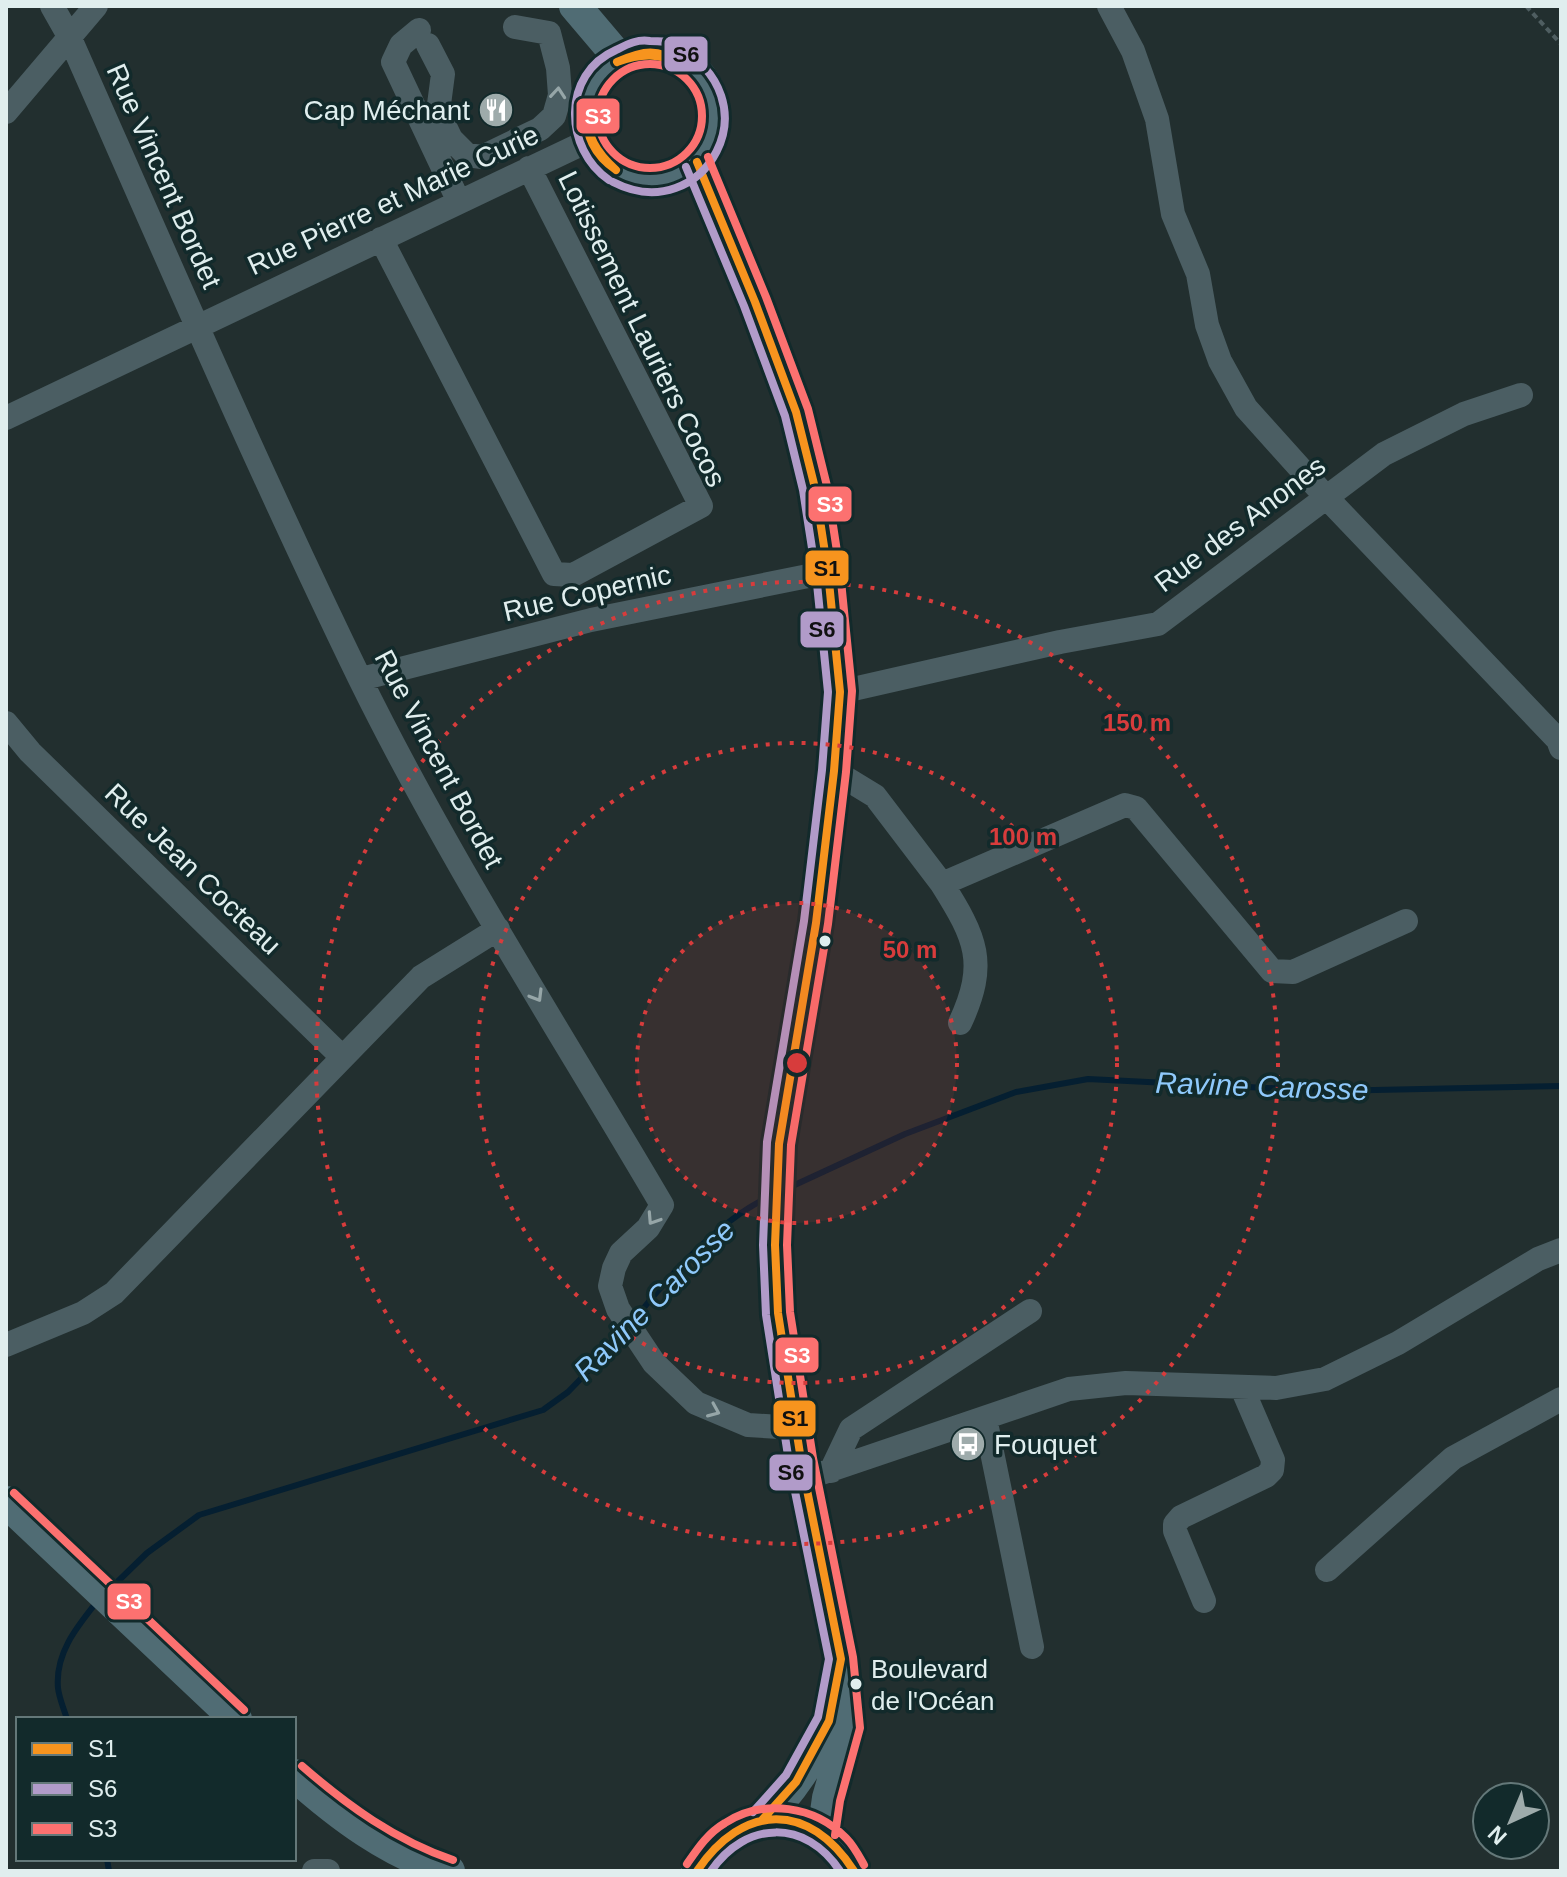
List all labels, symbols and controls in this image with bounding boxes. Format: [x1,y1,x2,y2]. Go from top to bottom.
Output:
line badge: S6 [663,35,709,73]
text: S6 [673,42,699,67]
street label: Rue Vincent Bordet [101,59,228,293]
one-way arrow [549,87,566,100]
restaurant icon: Cap Méchant [477,91,515,129]
place label: Cap Méchant [303,95,470,126]
line badge: S3 [575,97,621,135]
text: S3 [585,104,611,129]
street label: Rue Pierre et Marie Curie [243,119,543,281]
street label: Lotissement Lauriers Cocos [552,166,732,492]
street label: Rue des Anones [1149,450,1331,598]
line badge: S3 [807,485,853,523]
text: S3 [817,492,843,517]
line badge: S1 [804,549,850,587]
text: S1 [814,556,840,581]
street label: Rue Copernic [500,559,674,627]
line badge: S6 [799,610,845,649]
text: S6 [809,617,835,642]
street label: Rue Vincent Bordet [368,645,510,873]
text: 150 m [1103,709,1171,736]
street label: Rue Jean Cocteau [99,777,287,961]
text: 100 m [989,823,1057,850]
unlabelled marker [817,933,833,949]
text: 50 m [883,936,937,963]
one-way arrow [528,987,543,1002]
centre of rings [783,1049,811,1077]
water label: Ravine Carosse [1155,1066,1369,1106]
one-way arrow [647,1211,662,1225]
water label: Ravine Carosse [567,1213,741,1387]
line badge: S3 [774,1336,820,1374]
text: S3 [784,1343,810,1368]
line badge: S1 [772,1399,817,1438]
one-way arrow [706,1401,720,1417]
text: S1 [782,1406,808,1431]
bus stop icon: Fouquet [949,1425,987,1463]
place label: Fouquet [994,1429,1097,1460]
line badge: S6 [768,1453,814,1492]
text: S6 [778,1460,804,1485]
line badge: S3 [106,1582,152,1621]
text: S3 [116,1589,142,1614]
place label: Boulevard de l'Océan [871,1654,995,1716]
marker: Boulevard de l'Océan [848,1676,864,1692]
legend [16,1717,296,1861]
text: S1 [88,1735,117,1762]
text: S6 [88,1775,117,1802]
north arrow [1471,1781,1551,1861]
text: S3 [88,1815,117,1842]
text: N [1483,1821,1512,1850]

